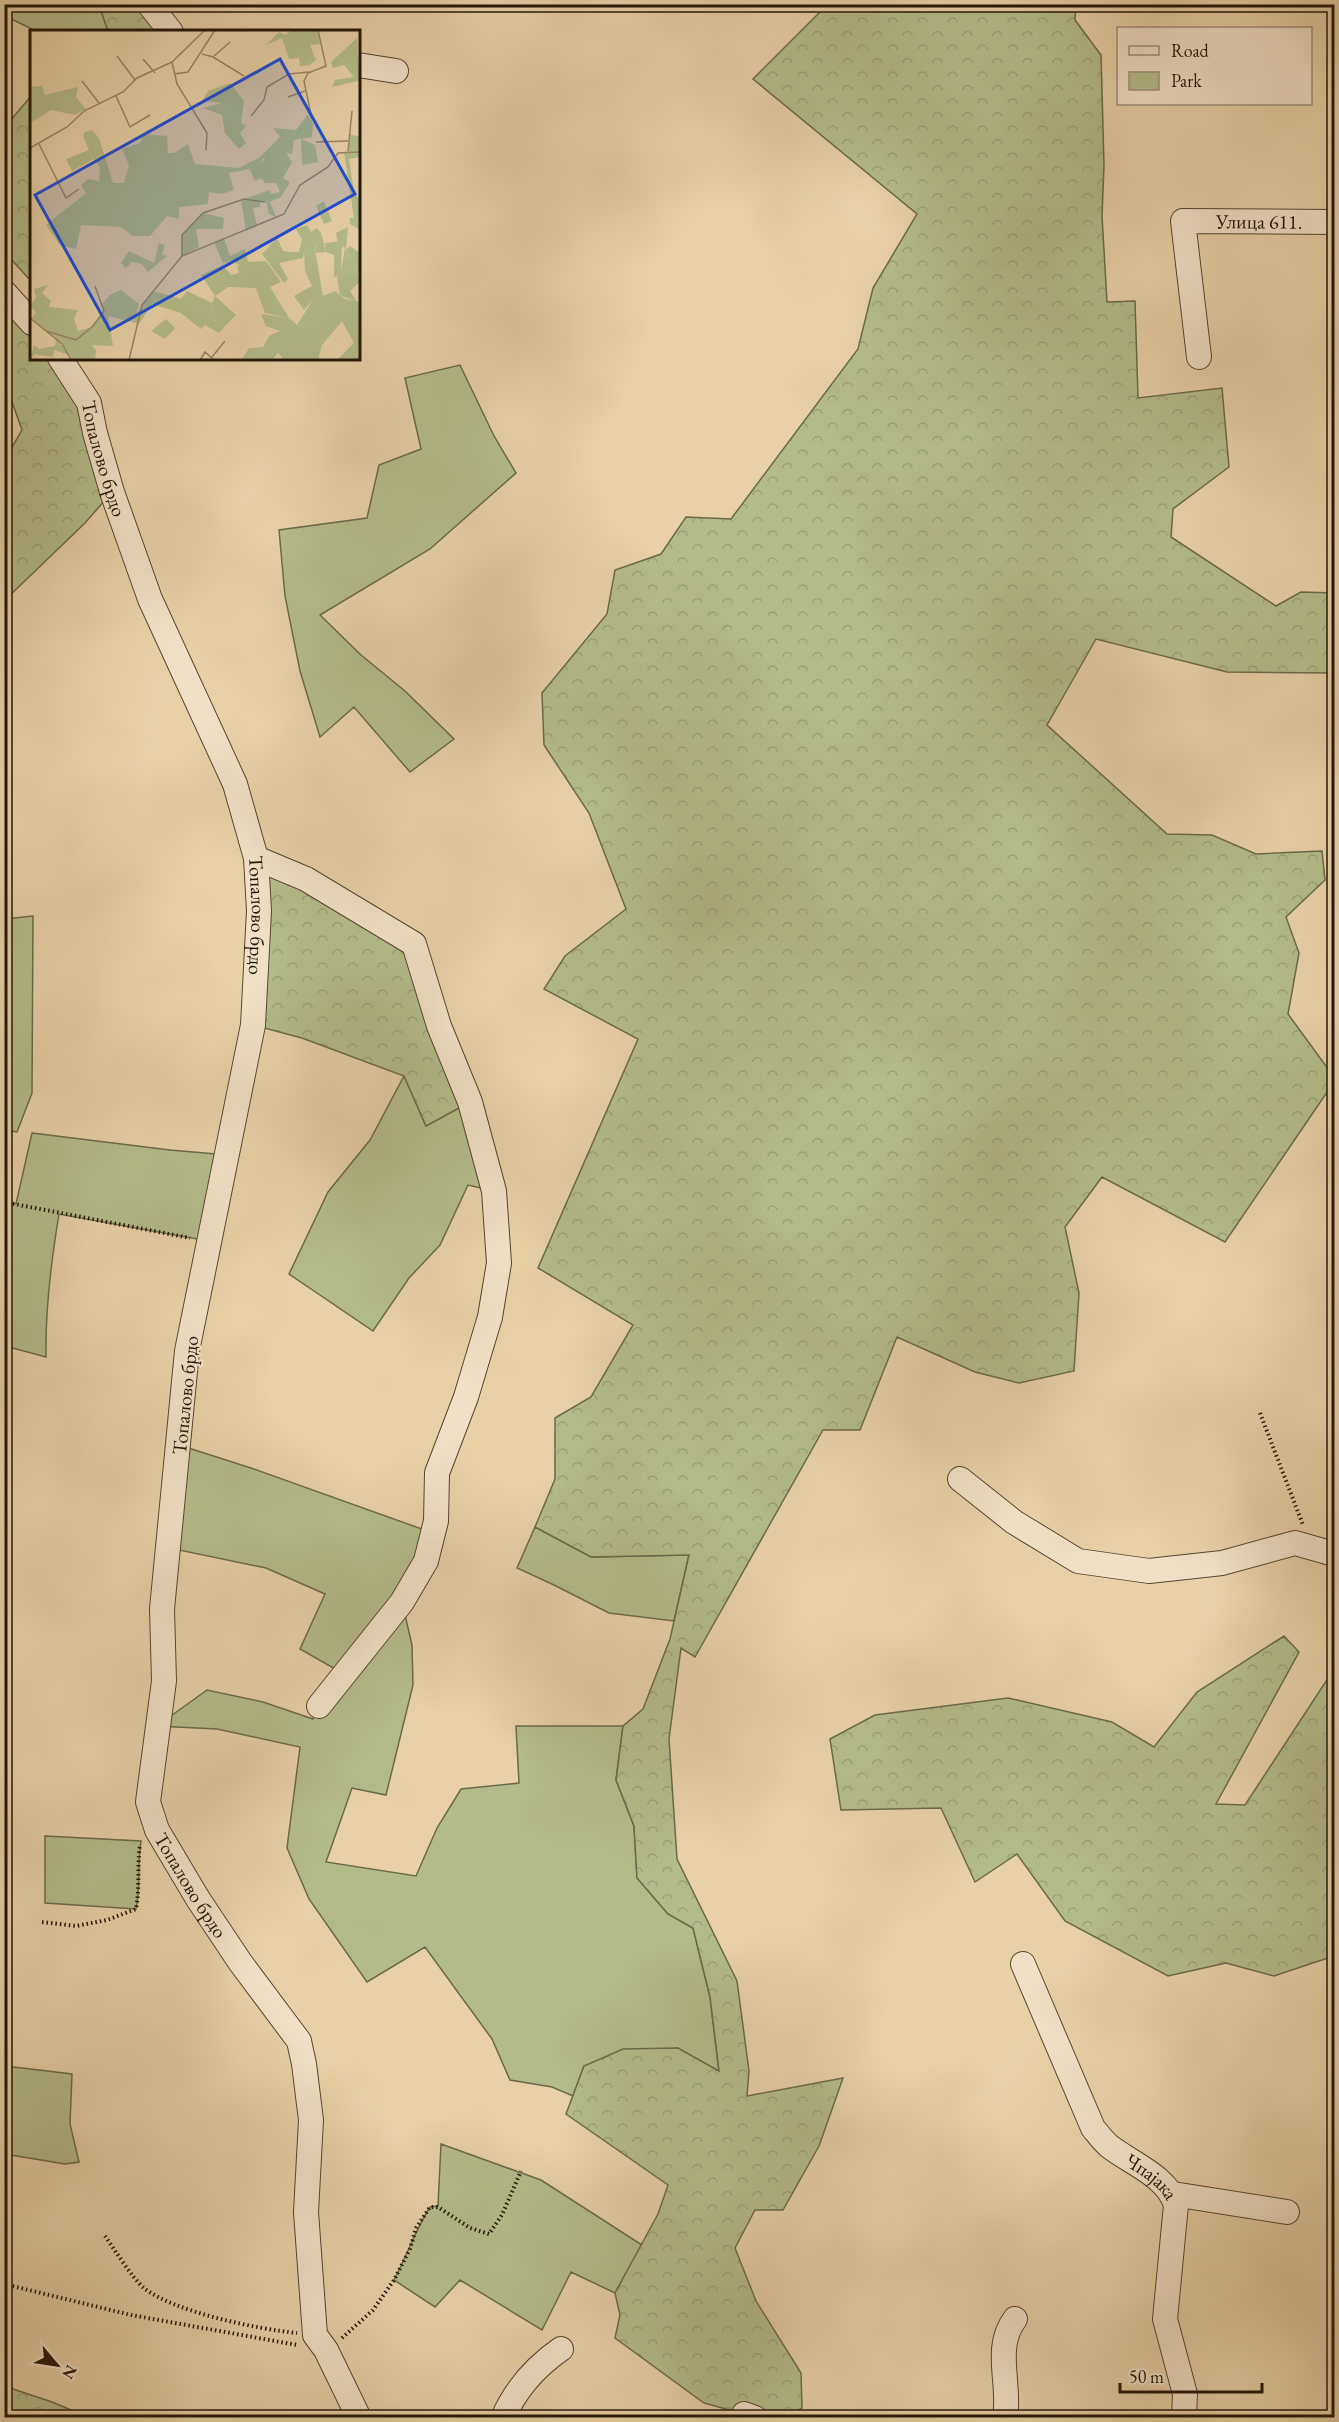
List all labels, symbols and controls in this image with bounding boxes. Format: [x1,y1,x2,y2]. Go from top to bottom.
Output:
legend [1117,27,1312,105]
inset map [30,30,360,360]
text: Road [1171,39,1210,62]
text: Park [1171,69,1202,92]
street label: Улица 611. [1215,208,1302,235]
street label: Топалово брдо [76,398,133,520]
street label: Топалово брдо [243,855,272,976]
street label: Топалово брдо [166,1334,204,1456]
street label: Топалово брдо [148,1828,233,1943]
street label: Чпајака [1120,2147,1184,2204]
north arrow [27,2335,87,2395]
scale bar [1120,2356,1262,2394]
text: N [57,2361,82,2383]
text: 50 m [1129,2365,1164,2388]

